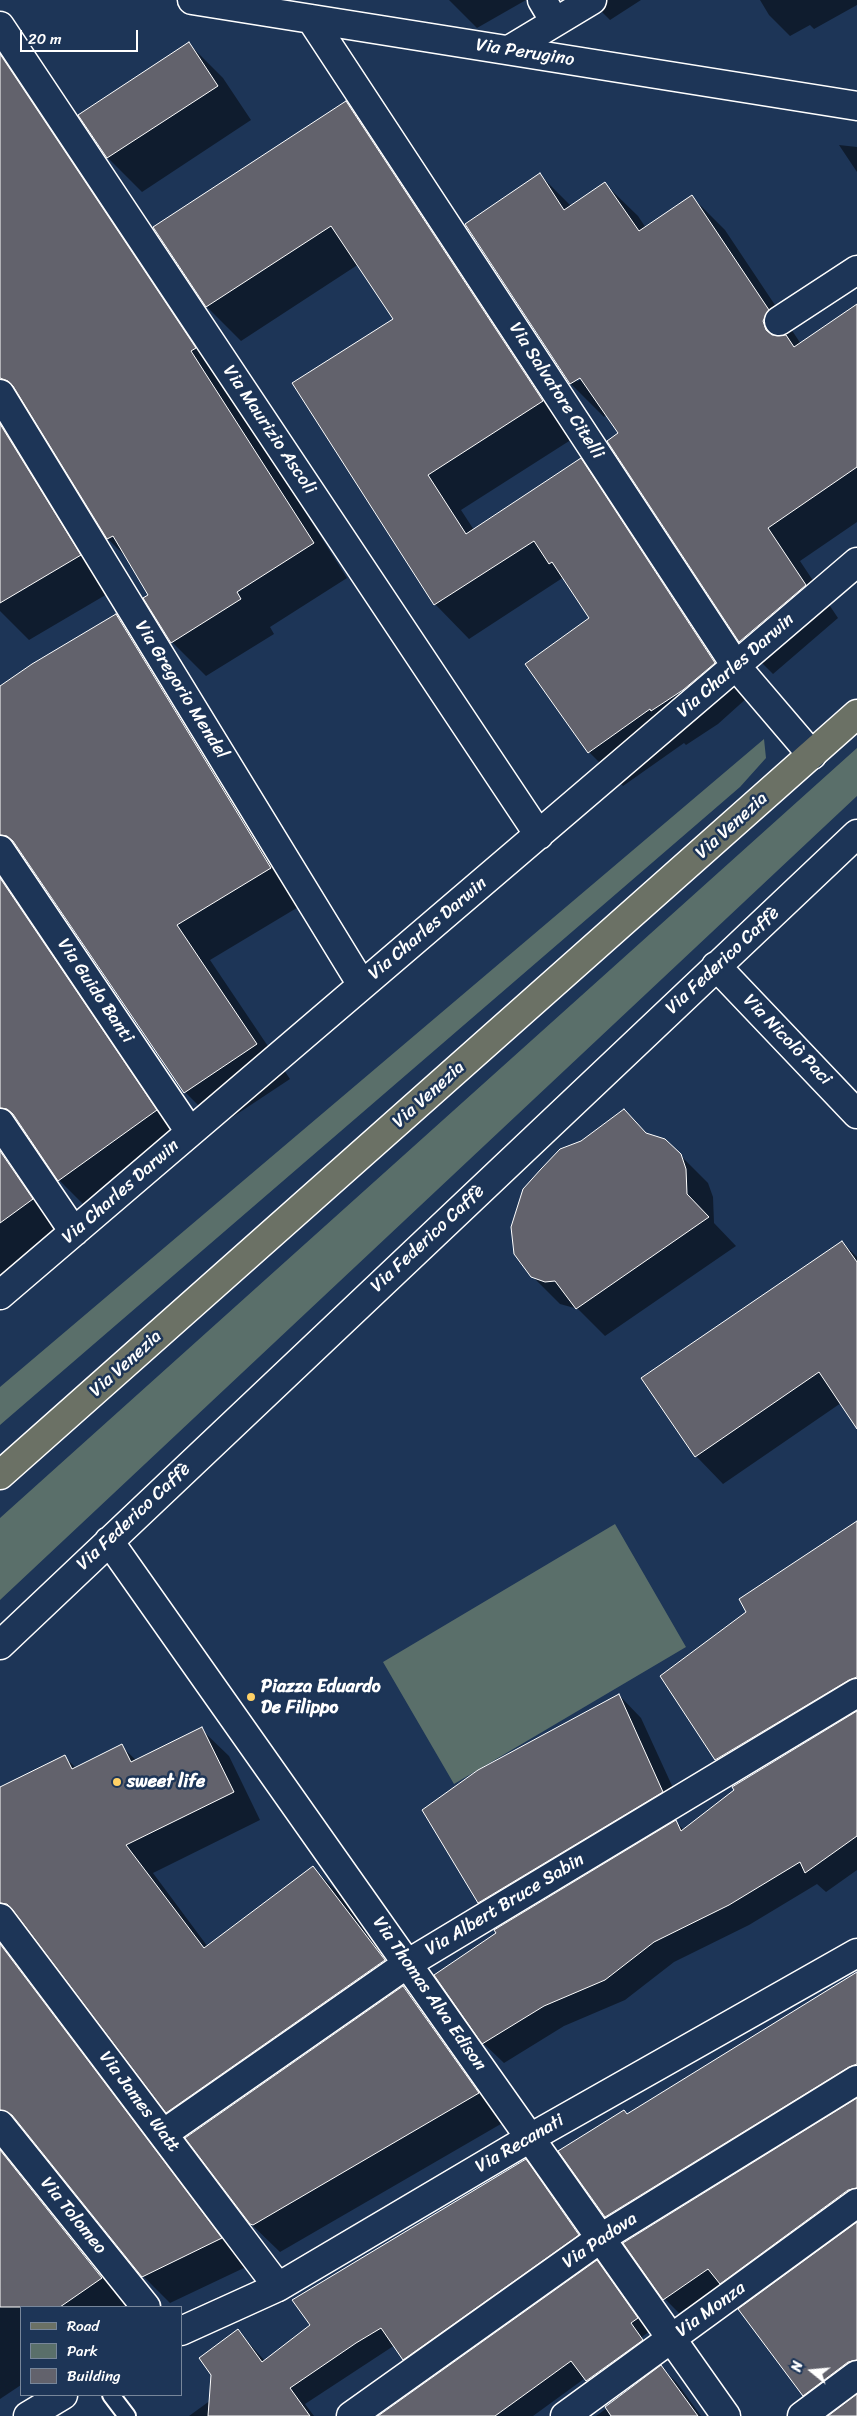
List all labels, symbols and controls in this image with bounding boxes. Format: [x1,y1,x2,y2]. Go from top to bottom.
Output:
scale bar [22,20,140,52]
text: 20 m [28,26,62,52]
street label: Via Perugino [474,35,576,71]
street label: Via Salvatore Citelli [504,319,608,463]
street label: Via Maurizio Ascoli [218,361,320,499]
street label: Via Charles Darwin [673,609,799,723]
street label: Via Gregorio Mendel [130,617,232,763]
street label: Via Venezia [692,788,772,864]
street label: Via Charles Darwin [364,873,492,985]
street label: Via Federico Caffè [662,903,784,1019]
street label: Via Guido Banti [52,935,138,1047]
street label: Via Nicolò Paci [738,990,836,1090]
street label: Via Venezia [389,1057,469,1133]
street label: Via Charles Darwin [58,1135,184,1249]
street label: Via Federico Caffè [367,1181,489,1297]
street label: Via Venezia [86,1326,166,1402]
street label: Via Federico Caffè [73,1459,195,1575]
place label: Piazza Eduardo De Filippo [261,1676,381,1718]
marker: Piazza Eduardo De Filippo [245,1691,257,1703]
place label: sweet life [127,1771,205,1793]
marker: sweet life [111,1776,123,1788]
street label: Via Albert Bruce Sabin [422,1849,588,1961]
street label: Via Thomas Alva Edison [368,1913,490,2075]
street label: Via James Watt [94,2047,184,2157]
street label: Via Recanati [472,2110,568,2178]
street label: Via Tolomeo [35,2173,111,2259]
street label: Via Padova [559,2208,641,2274]
street label: Via Monza [672,2278,750,2342]
legend [20,2306,182,2396]
text: Road [67,2313,99,2339]
text: Park [67,2338,98,2364]
north arrow [787,2346,837,2396]
text: N [784,2358,811,2375]
text: Building [67,2363,121,2389]

